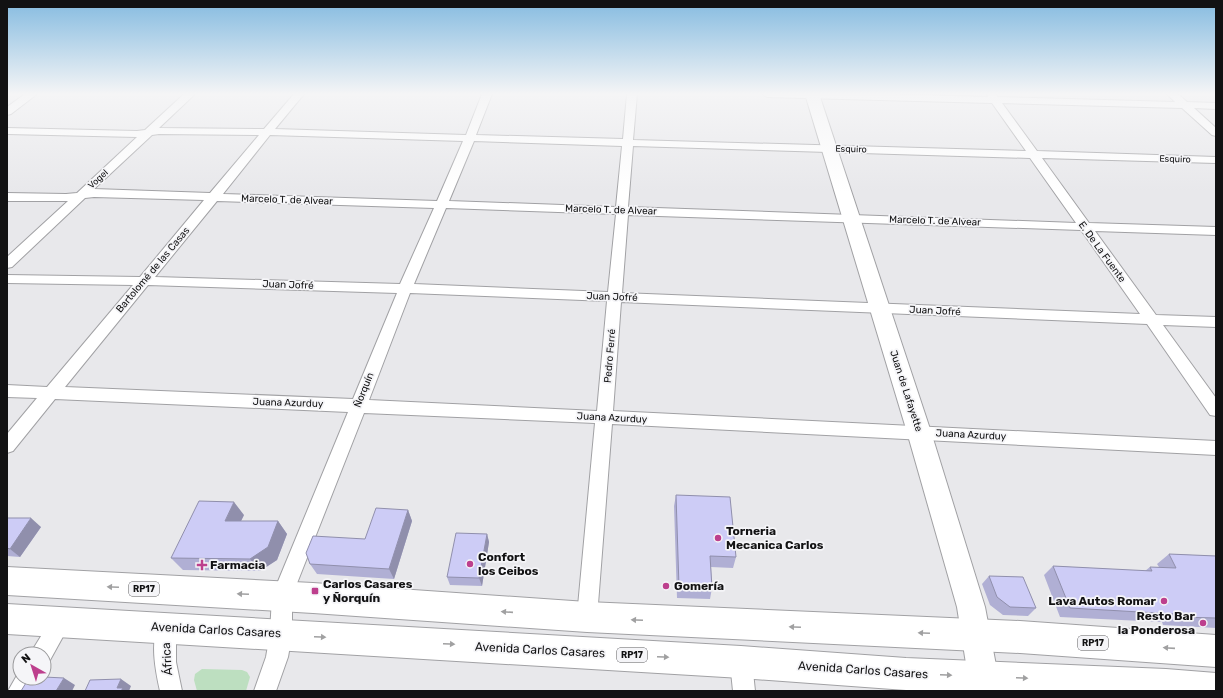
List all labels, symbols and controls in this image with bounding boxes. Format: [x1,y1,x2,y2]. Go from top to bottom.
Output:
street label: Esquiro [835,143,867,155]
street label: Esquiro [1159,153,1191,165]
street label: Vogel [86,167,110,191]
street label: Marcelo T. de Alvear [241,192,333,208]
street label: Marcelo T. de Alvear [565,202,657,218]
street label: Marcelo T. de Alvear [889,213,981,229]
street label: E. De La Fuente [1076,219,1128,285]
street label: Bartolomé de las Casas [114,225,192,315]
street label: Juan Jofré [262,278,314,292]
street label: Juan Jofré [586,290,638,304]
street label: Juan Jofré [909,304,961,318]
street label: Pedro Ferré [602,328,618,384]
street label: Juan de Lafayette [887,349,925,434]
street label: Ñorquín [352,371,376,409]
street label: Juana Azurduy [253,396,324,410]
street label: Juana Azurduy [576,410,648,426]
street label: Juana Azurduy [935,427,1007,443]
place label: Torneria Mecanica Carlos [726,524,824,552]
marker: Torneria Mecanica Carlos [713,533,723,543]
place label: Confort los Ceibos [478,550,539,578]
place label: Farmacia [210,558,265,572]
marker: Confort los Ceibos [465,559,475,569]
marker: Farmacia [197,560,207,570]
place label: Carlos Casares y Ñorquín [323,577,413,605]
place label: Gomería [674,579,724,593]
marker: Gomería [661,581,671,591]
road number: RP17 [129,582,159,596]
one-way arrow [107,583,119,590]
marker: Carlos Casares y Ñorquín [310,586,320,596]
one-way arrow [237,591,249,598]
place label: Lava Autos Romar [1048,594,1157,608]
marker: Lava Autos Romar [1159,596,1169,606]
one-way arrow [501,608,513,615]
place label: Resto Bar la Ponderosa [1118,609,1196,637]
one-way arrow [631,616,643,623]
marker: Resto Bar la Ponderosa [1198,618,1208,628]
street label: Avenida Carlos Casares [151,620,281,640]
one-way arrow [788,624,801,630]
one-way arrow [917,630,930,636]
one-way arrow [314,633,326,640]
road number: RP17 [1078,636,1108,650]
street label: Avenida Carlos Casares [475,640,605,660]
one-way arrow [443,641,455,648]
street label: África [159,642,175,676]
one-way arrow [1163,645,1175,652]
north arrow [12,646,52,686]
road number: RP17 [617,648,647,662]
text: N [19,651,33,666]
one-way arrow [657,654,669,661]
street label: Avenida Carlos Casares [797,658,929,682]
one-way arrow [940,672,953,678]
one-way arrow [1016,675,1029,681]

